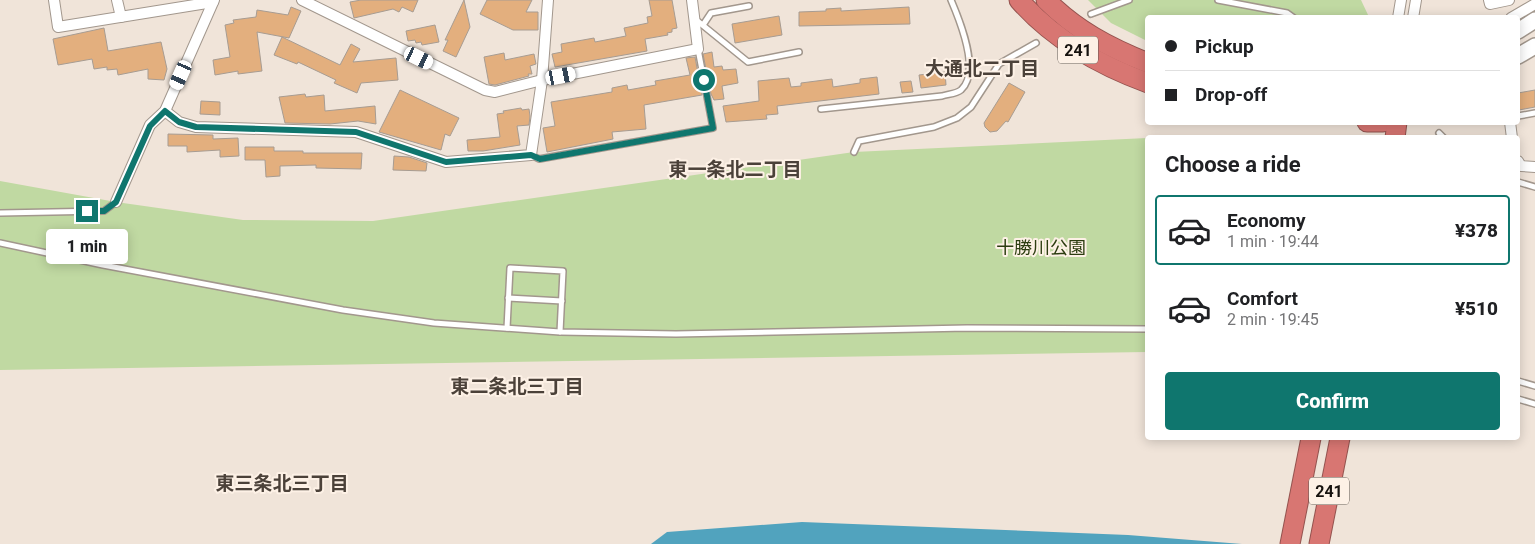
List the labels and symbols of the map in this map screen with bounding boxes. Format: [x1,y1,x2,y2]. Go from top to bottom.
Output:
road number: 241 [1058,36,1098,64]
car [402,45,435,71]
district label: 大通北二丁目 [925,57,1039,80]
car [168,58,193,92]
car [544,66,577,86]
route start [693,69,715,91]
district label: 東一条北二丁目 [668,158,802,181]
route end [76,200,98,222]
callout: 1 min [46,228,128,264]
park label: 十勝川公園 [996,237,1086,258]
district label: 東二条北三丁目 [450,375,584,398]
district label: 東三条北三丁目 [215,472,349,495]
road number: 241 [1309,478,1349,504]

